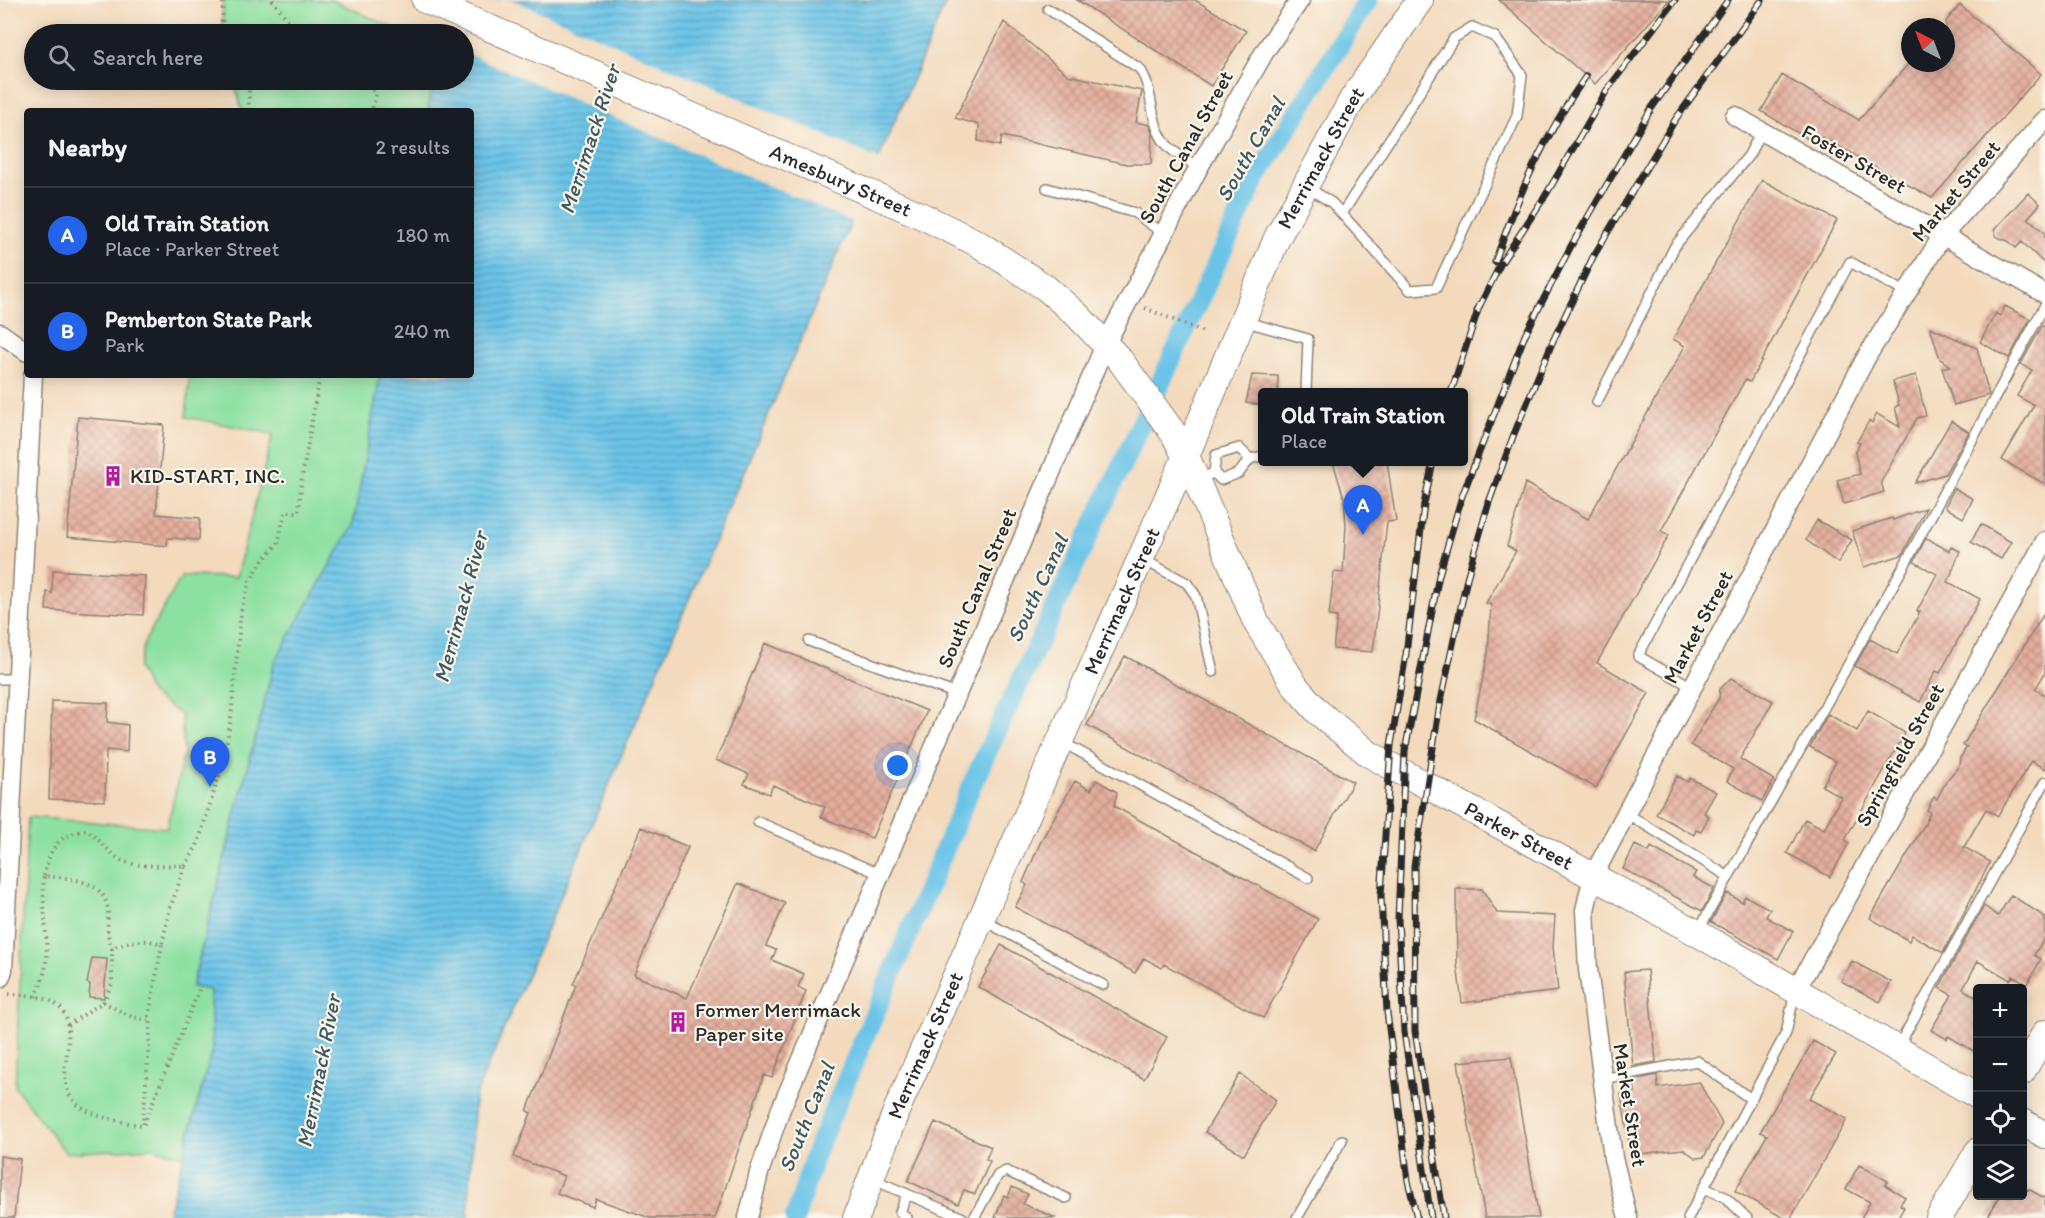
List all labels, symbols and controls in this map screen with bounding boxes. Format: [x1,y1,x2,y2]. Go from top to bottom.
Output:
north arrow [1901,18,1955,72]
search box [24,24,474,90]
icon: search [45,41,78,74]
text: Search here [93,44,203,71]
water label: Merrimack River [553,59,627,217]
street label: South Canal Street [1133,66,1238,228]
street label: Merrimack Street [1271,82,1369,233]
water label: South Canal [1210,91,1292,206]
street label: Foster Street [1797,119,1911,199]
text: Nearby [48,131,127,163]
text: 2 results [376,135,450,159]
street label: Market Street [1906,135,2005,246]
street label: Amesbury Street [766,138,915,222]
text: Old Train Station [105,210,269,237]
text: A [61,223,74,247]
text: 180 m [396,223,450,247]
text: Place · Parker Street [105,237,279,261]
text: Pemberton State Park [105,306,312,333]
text: B [61,319,74,343]
text: 240 m [394,319,450,343]
text: Park [105,333,144,357]
popup [1258,388,1468,466]
text: Old Train Station [1281,402,1445,429]
text: Place [1281,429,1327,453]
place label: KID-START, INC. [130,463,285,488]
building icon: KID-START, INC. [101,464,125,488]
pin: A [1344,486,1382,535]
street label: South Canal Street [932,504,1022,672]
street label: Merrimack Street [1078,523,1165,678]
water label: Merrimack River [427,527,494,686]
water label: South Canal [1001,528,1075,646]
street label: Market Street [1657,566,1738,688]
street label: Springfield Street [1850,679,1949,831]
pin: B [190,738,230,787]
your location [883,751,912,780]
street label: Parker Street [1460,796,1578,875]
street label: Merrimack Street [881,968,968,1122]
map controls [1973,984,2027,1200]
button: + [1973,984,2027,1038]
water label: Merrimack River [290,990,347,1150]
place label: Former Merrimack Paper site [695,997,861,1046]
building icon: Former Merrimack Paper site [666,1010,690,1034]
button: − [1973,1038,2027,1092]
street label: Market Street [1608,1041,1653,1169]
water label: South Canal [772,1057,841,1176]
button: locate [1973,1092,2027,1146]
button: layers [1973,1146,2027,1200]

